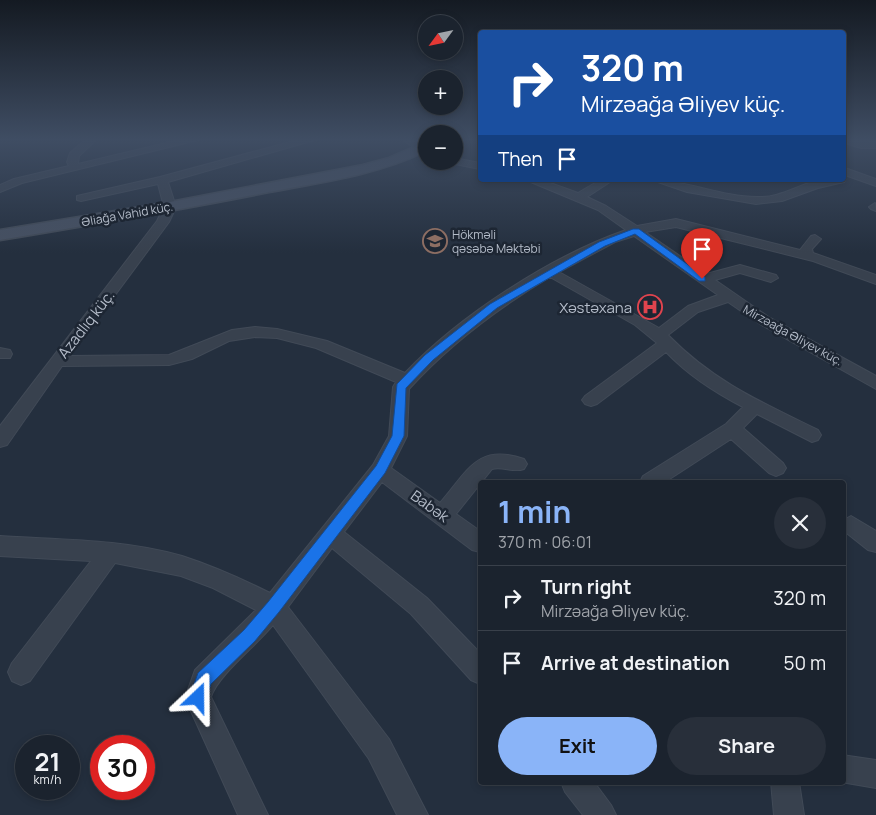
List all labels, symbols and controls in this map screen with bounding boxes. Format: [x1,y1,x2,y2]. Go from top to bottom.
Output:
north arrow [418,15,462,60]
map controls [418,15,463,170]
text: 320 m [581,44,684,92]
icon: right [498,50,563,115]
button: + [418,70,463,115]
text: Mirzəağa Əliyev küç. [581,89,785,119]
button: − [418,125,463,170]
icon: arrive [553,145,581,173]
text: Then [498,146,543,172]
street label: Əliağa Vahid küç. [80,198,174,230]
place label: Hökməli qəsəbə Məktəbi [452,226,540,257]
school or university icon: Hökməli qəsəbə Məktəbi [422,228,448,254]
pin [681,228,723,279]
icon: arrive [688,235,716,263]
street label: Azadlıq küç. [53,286,119,362]
hospital icon: Xəstəxana [637,294,663,320]
place label: Xəstəxana [559,297,632,318]
street label: Mirzəağa Əliyev küç. [740,301,846,369]
street label: Babək [407,485,454,527]
text: 1 min [498,491,571,532]
button: close [774,497,826,549]
text: 370 m · 06:01 [498,531,592,553]
text: Turn right [541,574,631,600]
icon: right [498,584,526,612]
text: 320 m [773,585,826,611]
text: Mirzəağa Əliyev küç. [541,600,690,622]
icon: arrive [498,649,526,677]
text: Arrive at destination [541,650,730,676]
text: 50 m [784,650,826,676]
position arrow [171,671,223,723]
button: Exit [498,717,657,775]
button: Share [667,717,826,775]
speed limit sign: 30 [90,735,155,800]
text: 21 [35,744,60,779]
text: km/h [34,771,61,788]

